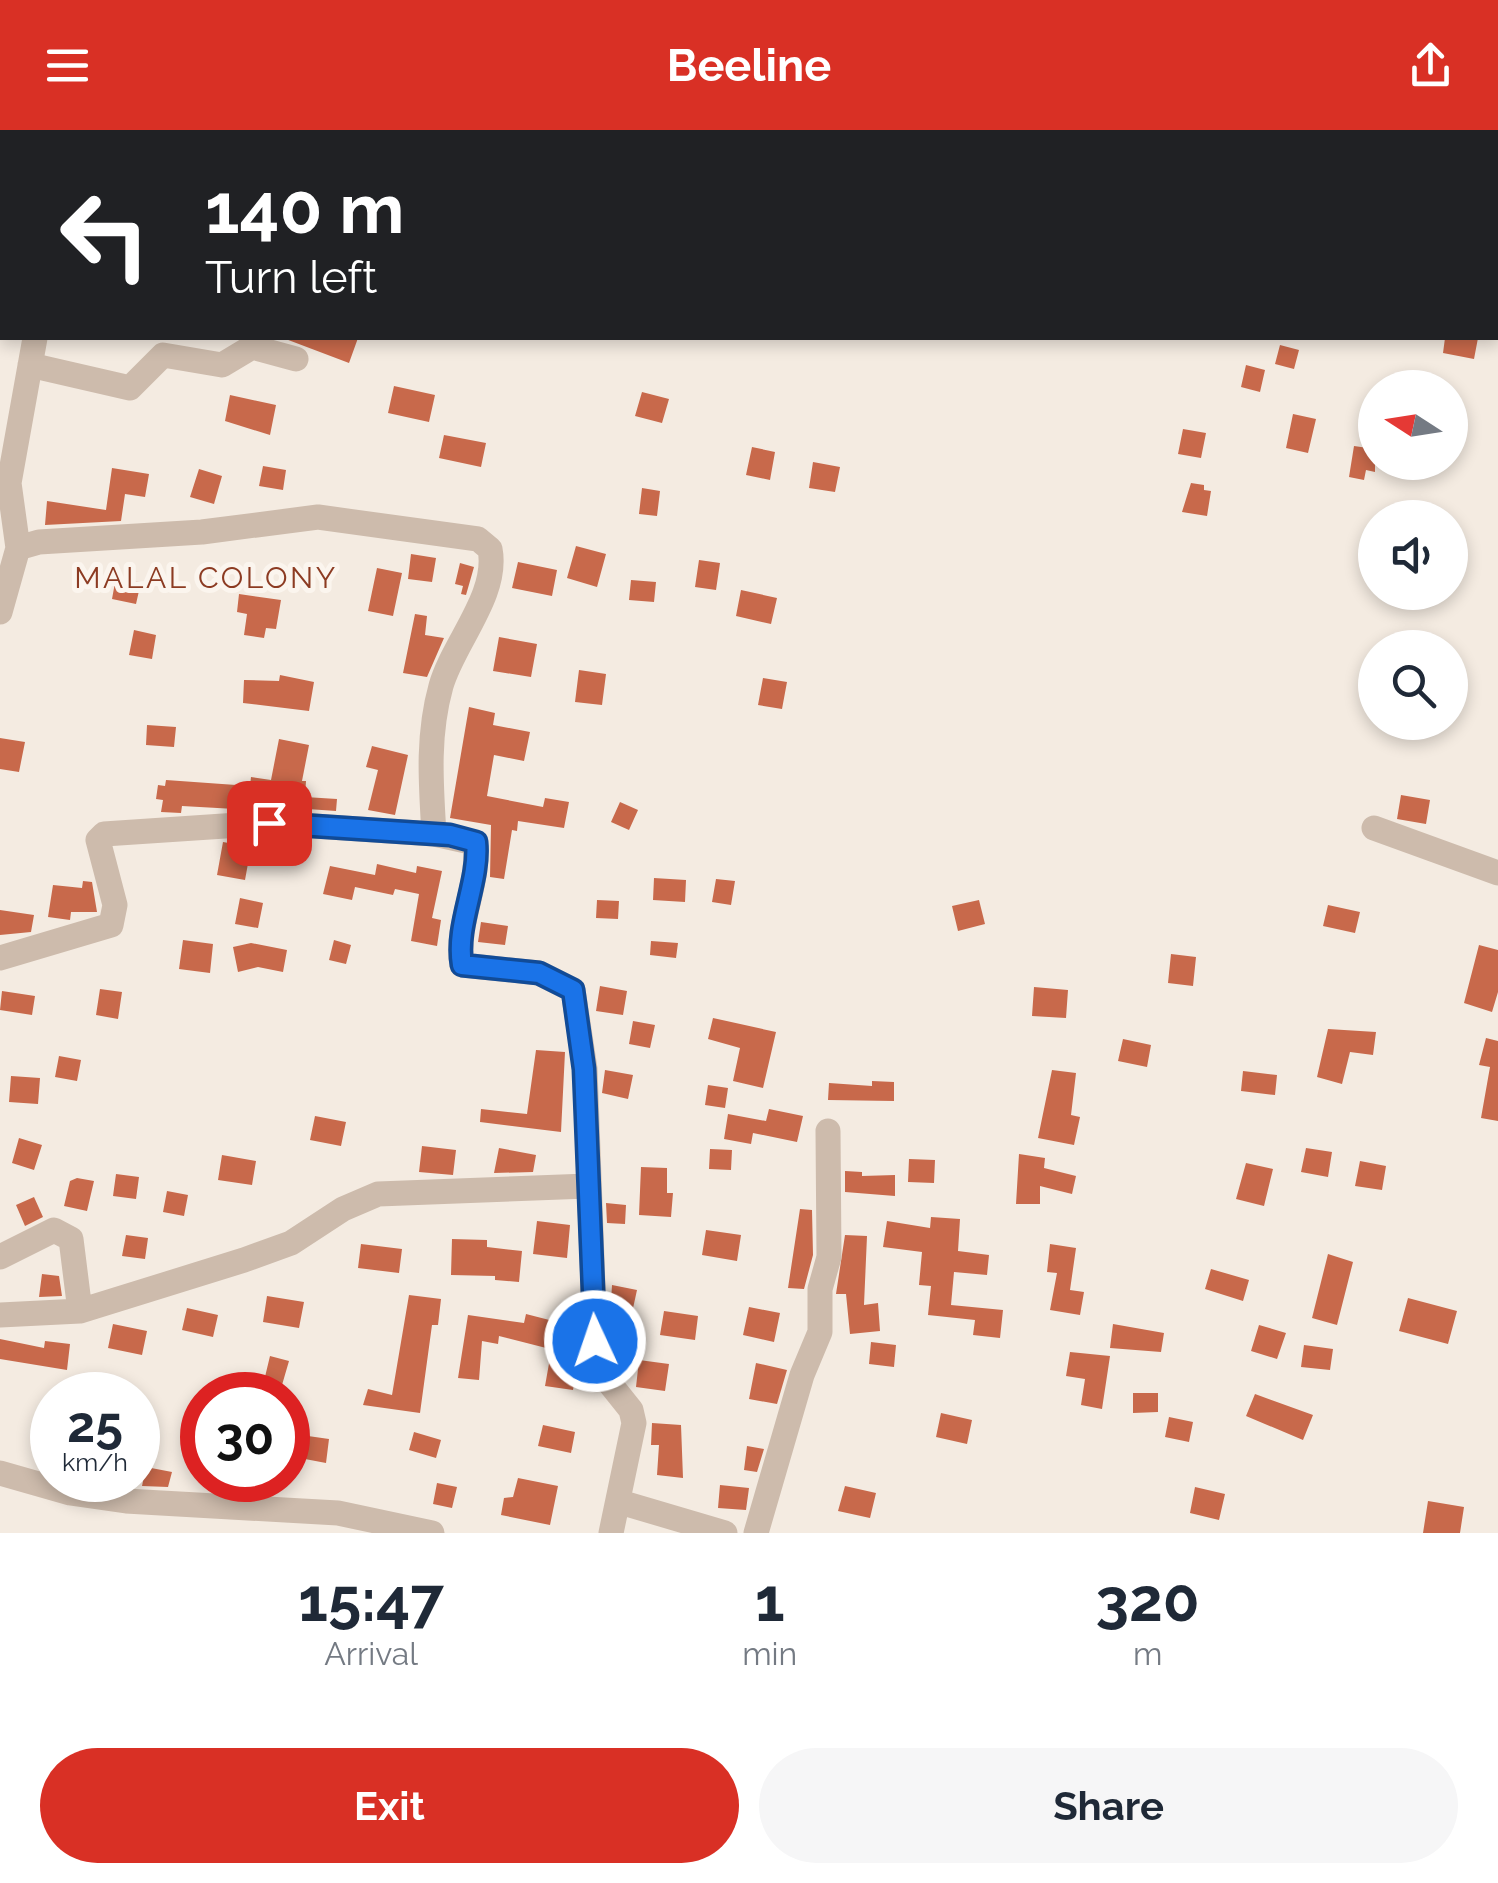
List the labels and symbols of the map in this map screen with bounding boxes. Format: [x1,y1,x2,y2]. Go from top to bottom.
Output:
north arrow [1358,370,1468,480]
district label: MALAL COLONY [74,560,338,595]
pin [227,781,312,866]
position arrow [543,1289,647,1393]
speed limit sign: 30 [180,1372,310,1502]

